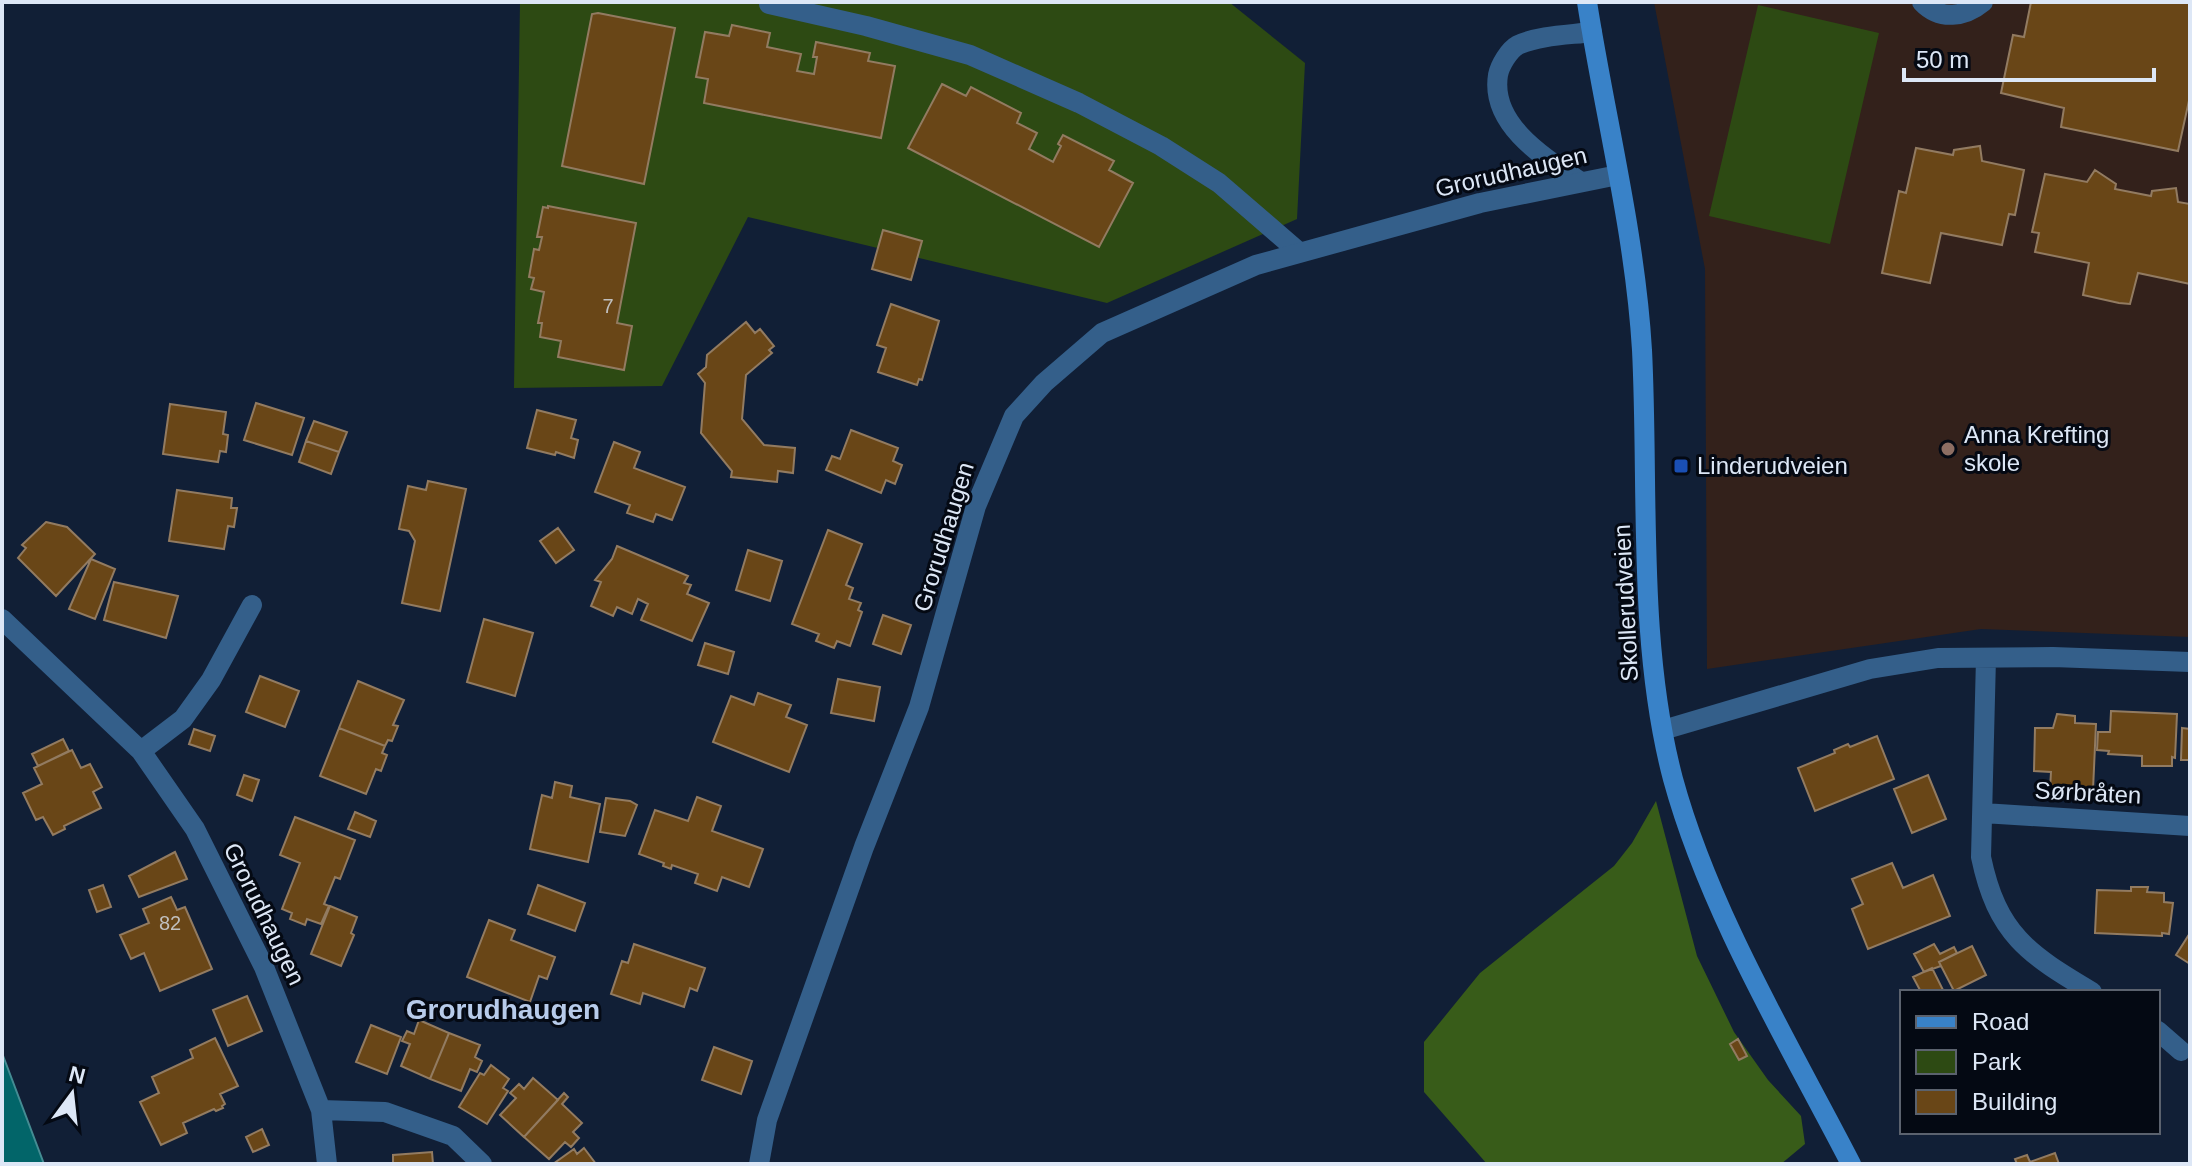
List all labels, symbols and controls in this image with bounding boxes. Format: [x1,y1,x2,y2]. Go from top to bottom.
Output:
scale bar [1904,32,2154,82]
text: 50 m [1916,46,1969,73]
street label: Grorudhaugen [1432,141,1589,202]
house number: 7 [602,295,614,317]
place label: Anna Krefting skole [1964,421,2109,476]
marker: Anna Krefting skole [1939,440,1957,458]
place label: Linderudveien [1697,452,1848,479]
marker: Linderudveien [1672,457,1690,475]
street label: Grorudhaugen [908,459,979,615]
street label: Skollerudveien [1608,524,1643,682]
street label: Sørbråten [2034,776,2142,809]
street label: Grorudhaugen [218,838,311,989]
house number: 82 [159,912,181,934]
legend [1900,990,2160,1134]
district label: Grorudhaugen [406,994,600,1025]
text: Road [1972,1008,2029,1035]
text: Park [1972,1048,2022,1075]
north arrow [32,1054,112,1134]
text: N [66,1061,88,1089]
text: Building [1972,1088,2057,1115]

